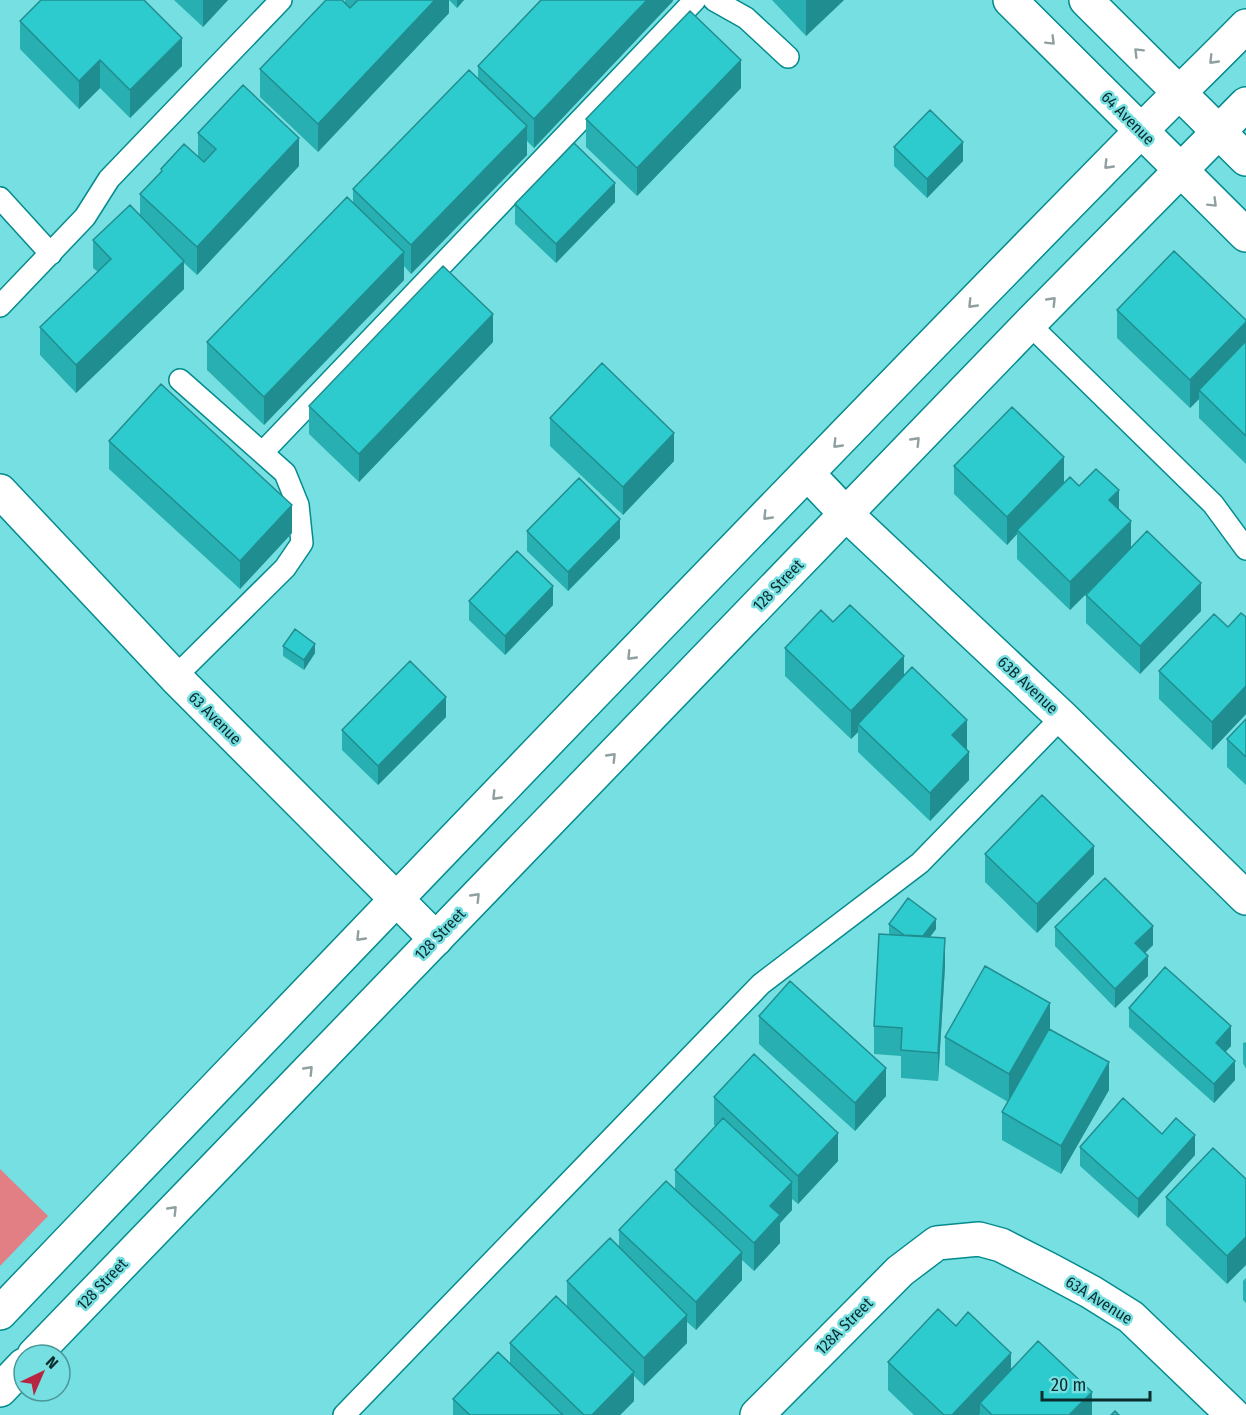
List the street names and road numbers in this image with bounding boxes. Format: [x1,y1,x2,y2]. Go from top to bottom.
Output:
street label: 64 Avenue [1097,87,1159,149]
street label: 128 Street [749,555,808,615]
street label: 63B Avenue [994,652,1062,718]
street label: 63 Avenue [185,688,245,748]
street label: 128 Street [411,904,470,964]
street label: 128 Street [73,1254,132,1314]
street label: 63A Avenue [1062,1272,1136,1328]
street label: 128A Street [812,1293,877,1358]

